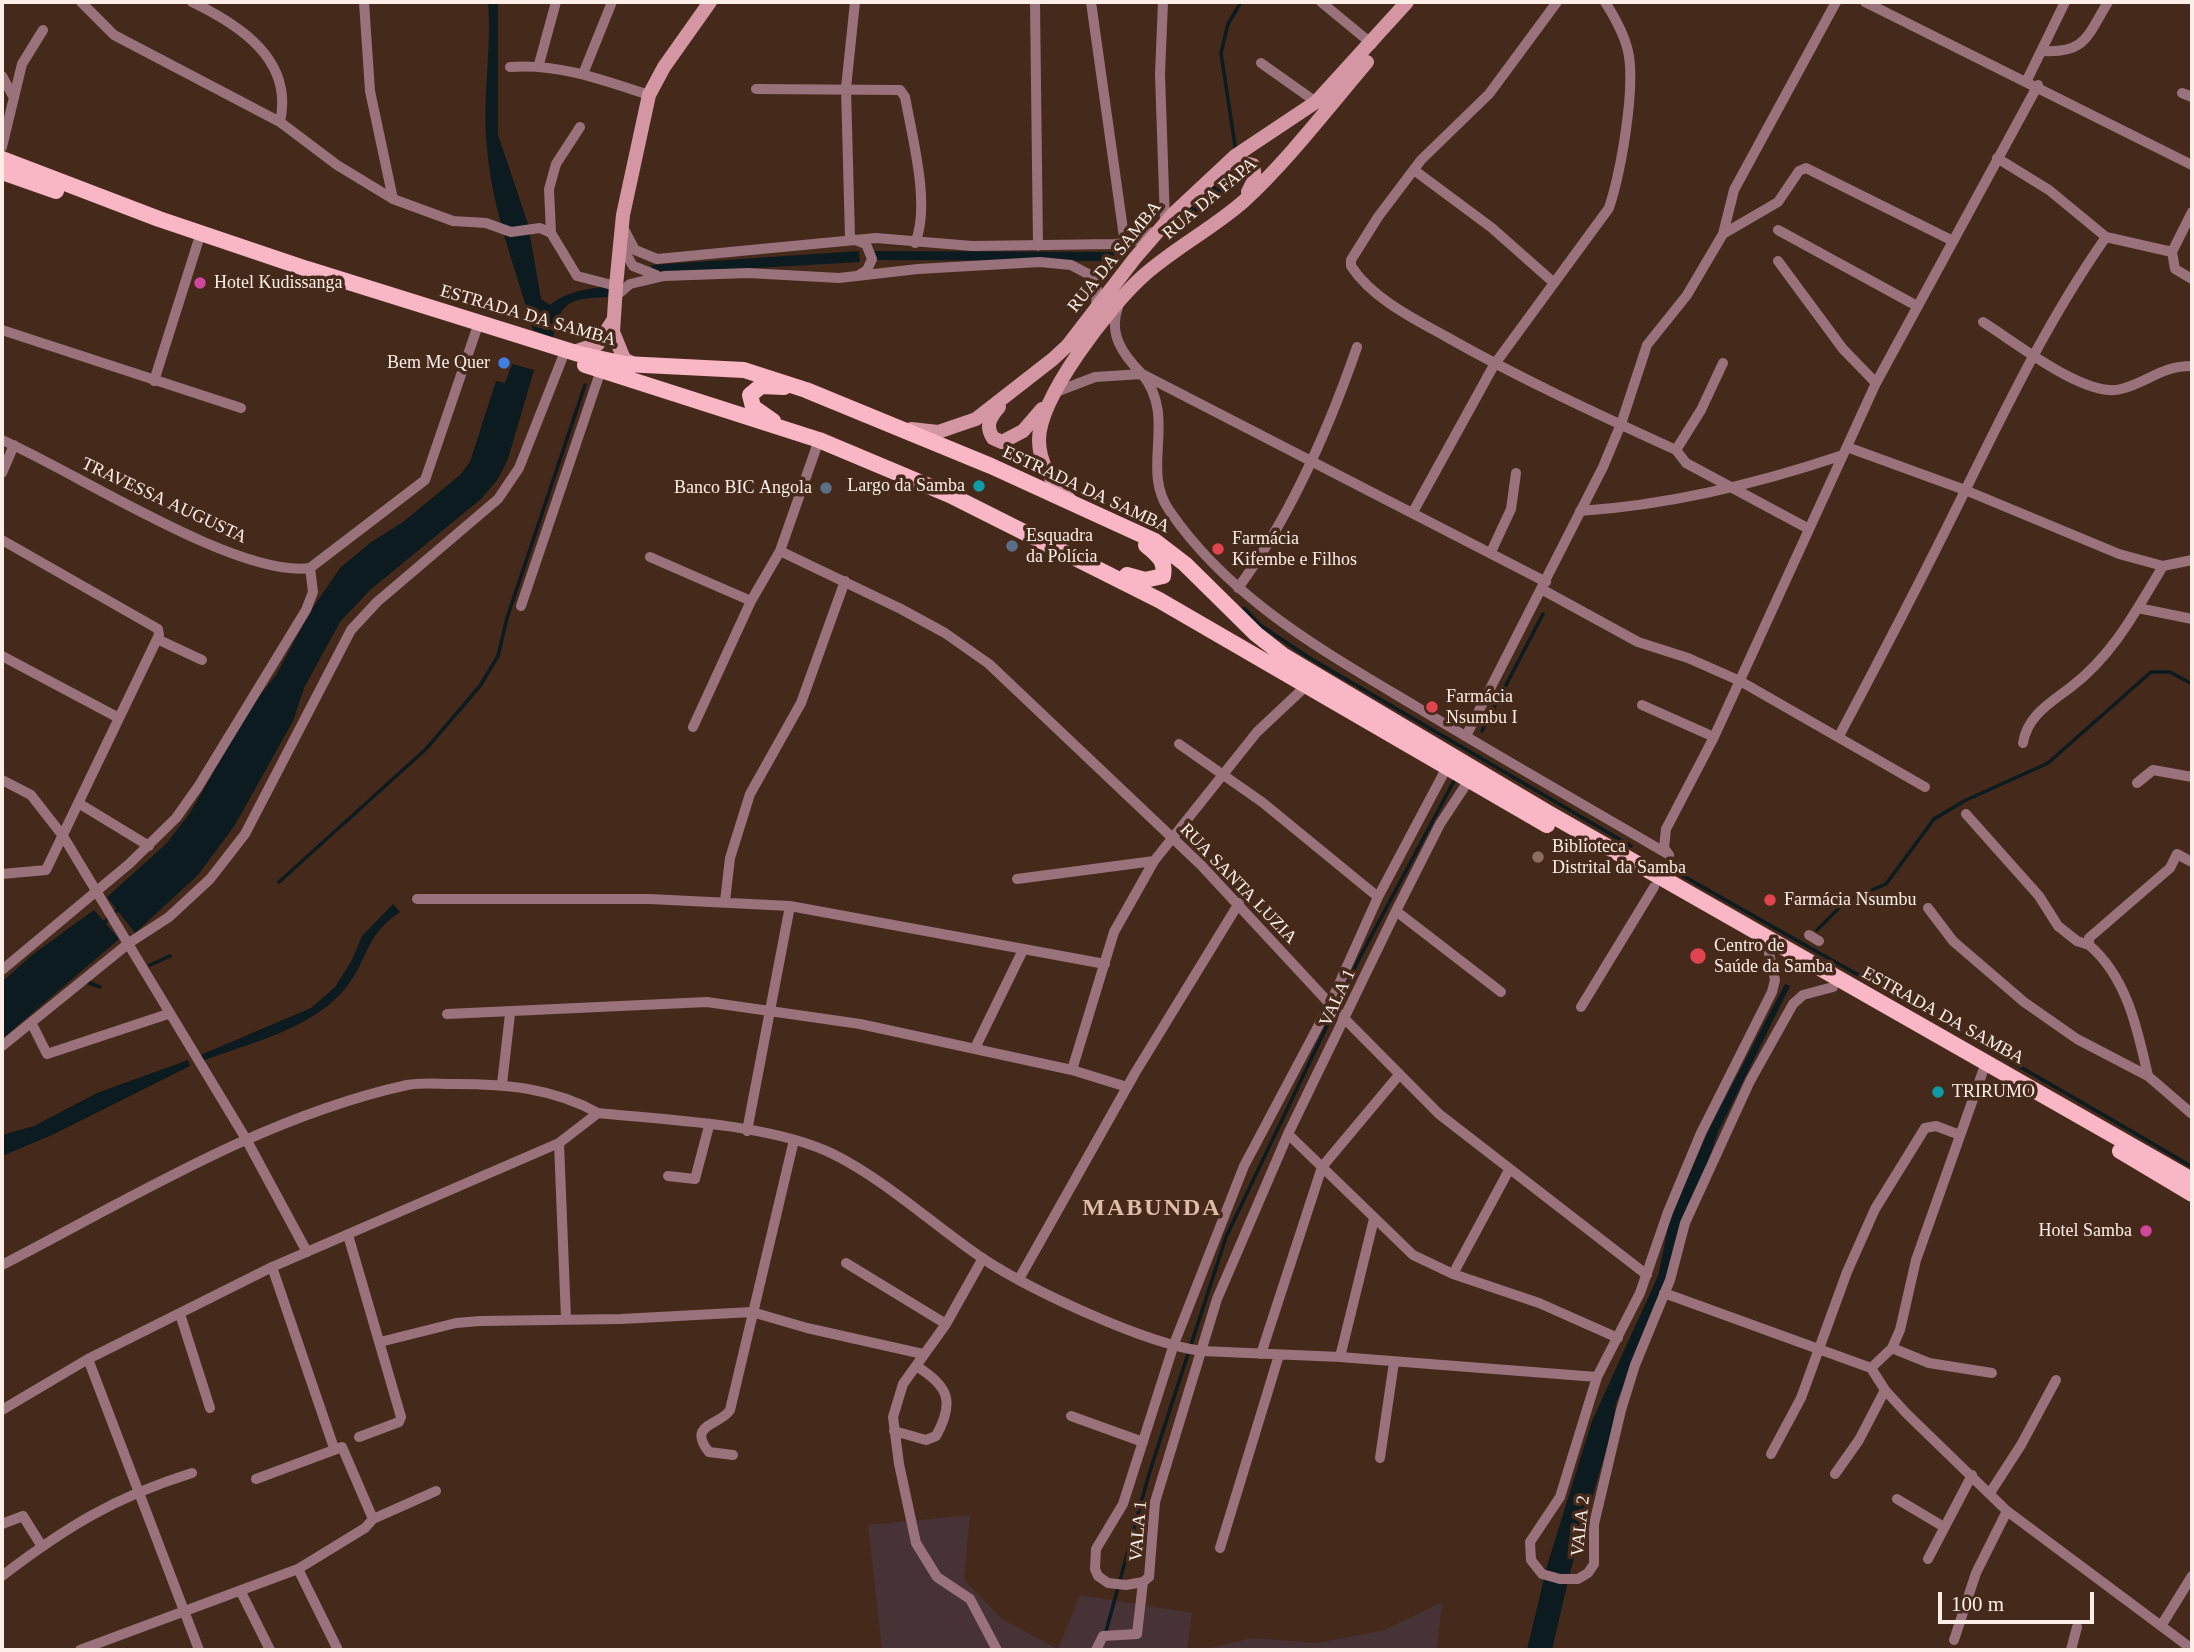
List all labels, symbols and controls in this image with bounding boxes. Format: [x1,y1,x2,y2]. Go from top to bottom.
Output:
street label: RUA DA FAPA [1159,153,1261,245]
street label: RUA DA SAMBA [1063,197,1167,317]
place label: Hotel Kudissanga [214,272,342,294]
marker: Hotel Kudissanga [192,275,208,291]
street label: ESTRADA DA SAMBA [438,281,618,351]
place label: Bem Me Quer [387,352,490,374]
marker: Bem Me Quer [496,355,512,371]
street label: ESTRADA DA SAMBA [999,442,1173,538]
street label: TRAVESSA AUGUSTA [78,453,250,549]
place label: Largo da Samba [847,475,965,497]
place label: Banco BIC Angola [674,477,812,499]
marker: Largo da Samba [971,478,987,494]
marker: Banco BIC Angola [818,480,834,496]
place label: Esquadra da Polícia [1026,525,1097,568]
place label: Farmácia Kifembe e Filhos [1232,528,1357,570]
marker: Esquadra da Polícia [1004,538,1020,554]
marker: Farmácia Kifembe e Filhos [1210,541,1226,557]
place label: Farmácia Nsumbu I [1446,686,1517,728]
marker: Farmácia Nsumbu I [1424,699,1440,715]
street label: RUA SANTA LUZIA [1175,819,1301,949]
place label: Biblioteca Distrital da Samba [1552,836,1686,878]
marker: Biblioteca Distrital da Samba [1530,849,1546,865]
place label: Farmácia Nsumbu [1784,889,1916,911]
marker: Farmácia Nsumbu [1762,892,1778,908]
place label: Centro de Saúde da Samba [1714,935,1833,978]
marker: Centro de Saúde da Samba [1688,946,1708,966]
street label: ESTRADA DA SAMBA [1858,962,2028,1070]
street label: VALA 1 [1315,966,1361,1030]
place label: TRIRUMO [1952,1081,2035,1103]
marker: TRIRUMO [1930,1084,1946,1100]
district label: MABUNDA [1083,1195,1221,1223]
place label: Hotel Samba [2039,1220,2132,1242]
marker: Hotel Samba [2138,1223,2154,1239]
street label: VALA 2 [1567,1494,1595,1558]
street label: VALA 1 [1126,1500,1152,1562]
scale bar [1942,1578,2098,1622]
text: 100 m [1951,1592,2004,1616]

